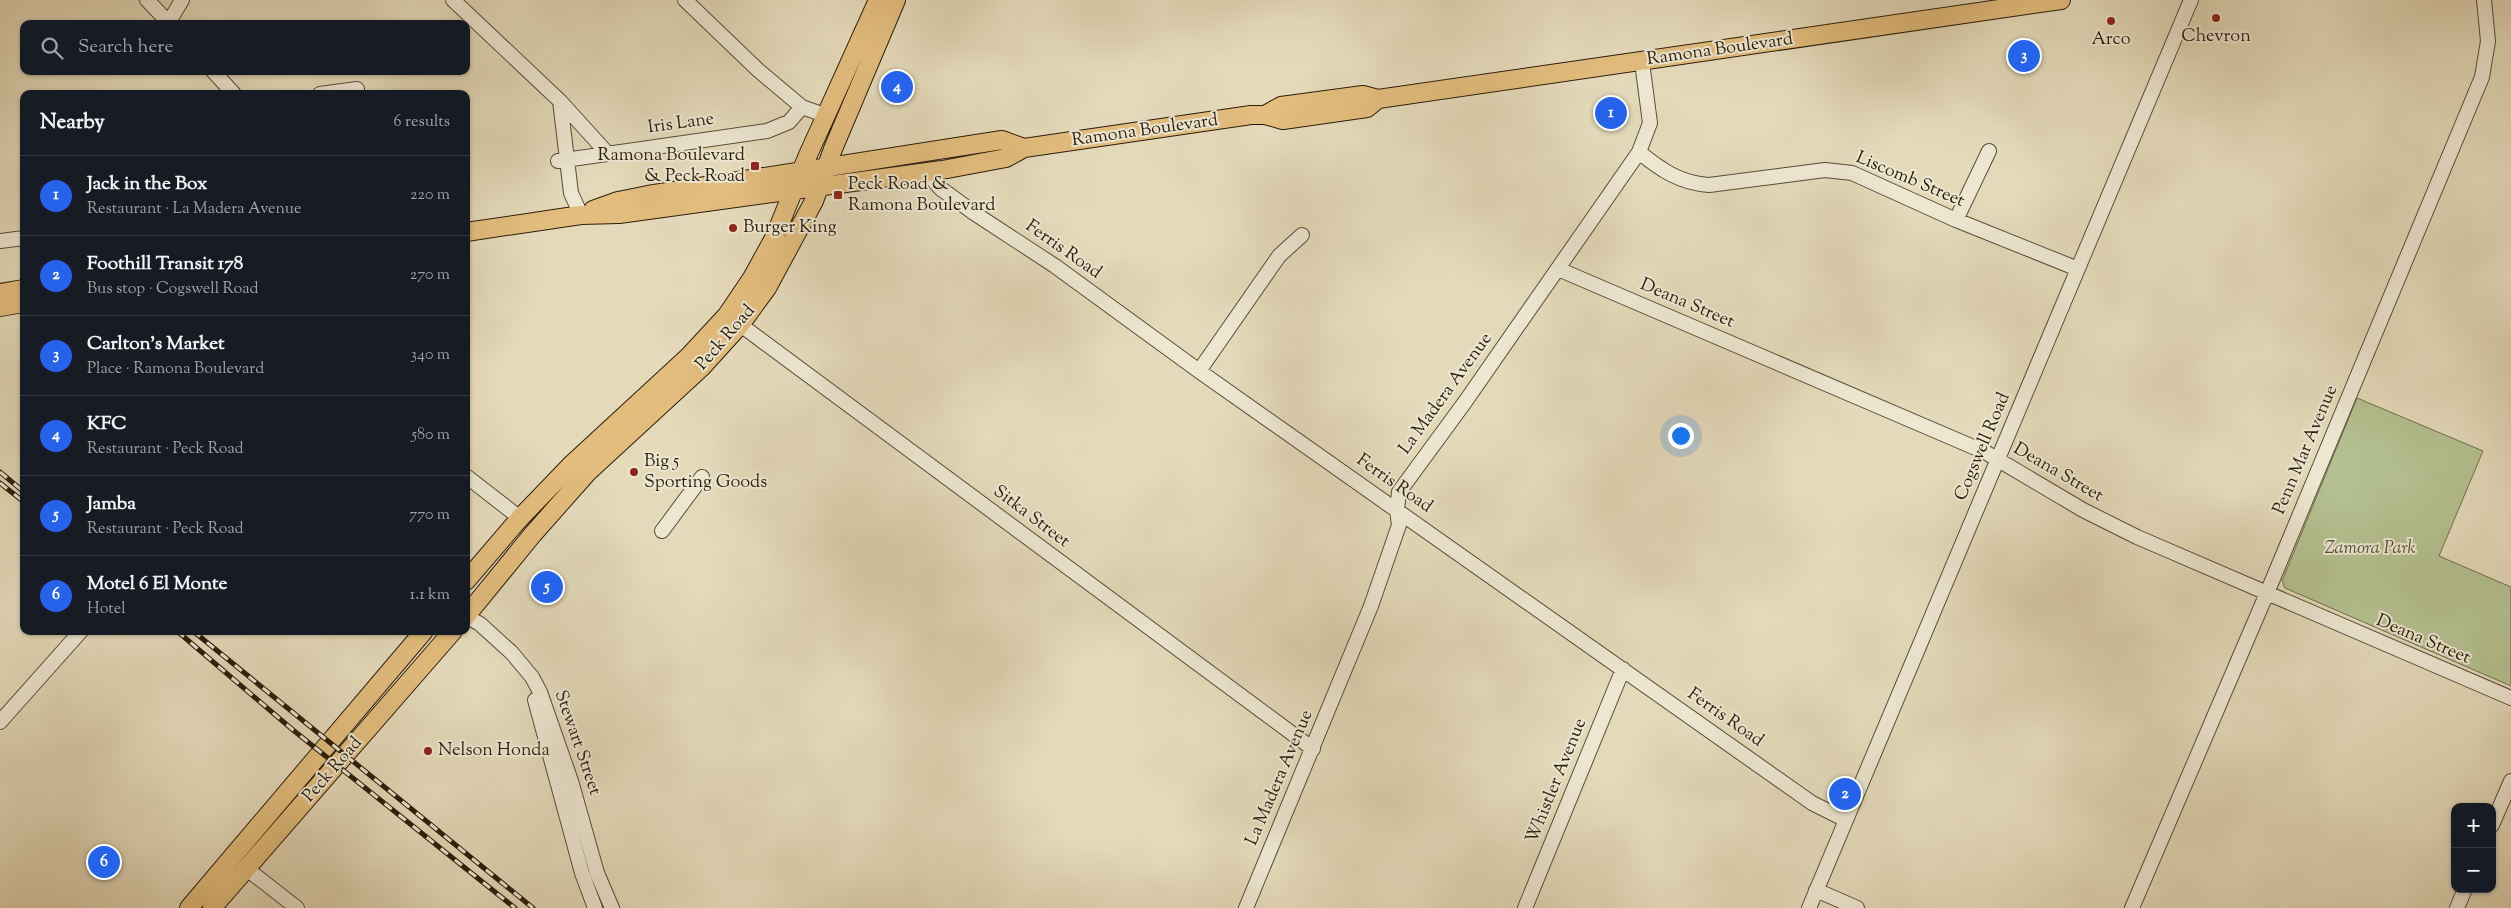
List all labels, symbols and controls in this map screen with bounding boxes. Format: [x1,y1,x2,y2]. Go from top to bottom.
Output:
marker: Chevron [2210,12,2222,24]
marker: Arco [2105,15,2117,27]
search box [20,20,470,75]
place label: Chevron [2181,24,2251,50]
street label: Ramona Boulevard [1645,27,1795,73]
place label: Arco [2092,27,2131,53]
icon: search [38,34,66,62]
text: Search here [78,34,173,61]
pin: 3 [2008,37,2040,75]
pin: 4 [881,68,913,106]
pin: 1 [1595,94,1627,132]
street label: Iris Lane [646,106,716,142]
text: Nearby [40,108,105,138]
street label: Ramona Boulevard [1070,108,1220,154]
text: 6 results [394,111,450,134]
place label: Ramona Boulevard & Peck Road [598,143,745,190]
street label: Liscomb Street [1852,145,1968,215]
marker: Ramona Boulevard & Peck Road [749,160,761,172]
text: Jack in the Box [87,171,208,198]
place label: Peck Road & Ramona Boulevard [848,172,995,219]
text: 1 [53,184,59,207]
text: 220 m [410,184,450,207]
marker: Peck Road & Ramona Boulevard [832,189,844,201]
text: Restaurant · La Madera Avenue [87,198,301,221]
street label: Ferris Road [1019,214,1107,286]
place label: Burger King [743,215,837,241]
marker: Burger King [727,222,739,234]
text: Foothill Transit 178 [87,251,243,278]
text: 2 [52,264,60,287]
text: 270 m [410,264,450,287]
street label: Deana Street [1636,272,1738,336]
text: Bus stop · Cogswell Road [87,278,259,301]
street label: Peck Road [690,299,762,377]
street label: La Madera Avenue [1393,328,1499,460]
text: Carlton's Market [87,331,224,358]
text: 3 [53,344,59,367]
text: 340 m [411,344,450,367]
text: Place · Ramona Boulevard [87,358,264,381]
street label: Penn Mar Avenue [2267,381,2345,519]
street label: Cogswell Road [1949,389,2017,505]
text: KFC [87,411,127,438]
your location [1668,423,1694,449]
text: 4 [52,424,60,447]
text: 580 m [411,424,450,447]
street label: Deana Street [2008,437,2108,509]
text: Restaurant · Peck Road [87,438,244,461]
street label: Ferris Road [1350,448,1438,520]
place label: Big 5 Sporting Goods [644,449,767,496]
marker: Big 5 Sporting Goods [628,466,640,478]
street label: Sitka Street [987,479,1075,555]
text: Jamba [87,491,136,518]
text: 5 [53,504,59,527]
text: 770 m [409,504,450,527]
text: Restaurant · Peck Road [87,518,244,541]
park label: Zamora Park [2324,536,2416,562]
pin: 5 [531,568,563,606]
text: Motel 6 El Monte [87,571,227,598]
text: 6 [52,584,60,607]
text: 1.1 km [410,584,450,607]
text: Hotel [87,598,126,621]
street label: Deana Street [2372,608,2474,672]
street label: Ferris Road [1681,682,1769,754]
street label: Stewart Street [547,687,607,799]
street label: La Madera Avenue [1240,706,1320,850]
street label: Whistler Avenue [1520,715,1594,847]
street label: Peck Road [297,731,369,809]
place label: Nelson Honda [438,738,550,764]
marker: Nelson Honda [422,745,434,757]
pin: 2 [1829,775,1861,813]
map controls [2451,803,2496,893]
button: + [2451,803,2496,848]
pin: 6 [88,843,120,881]
button: − [2451,848,2496,893]

